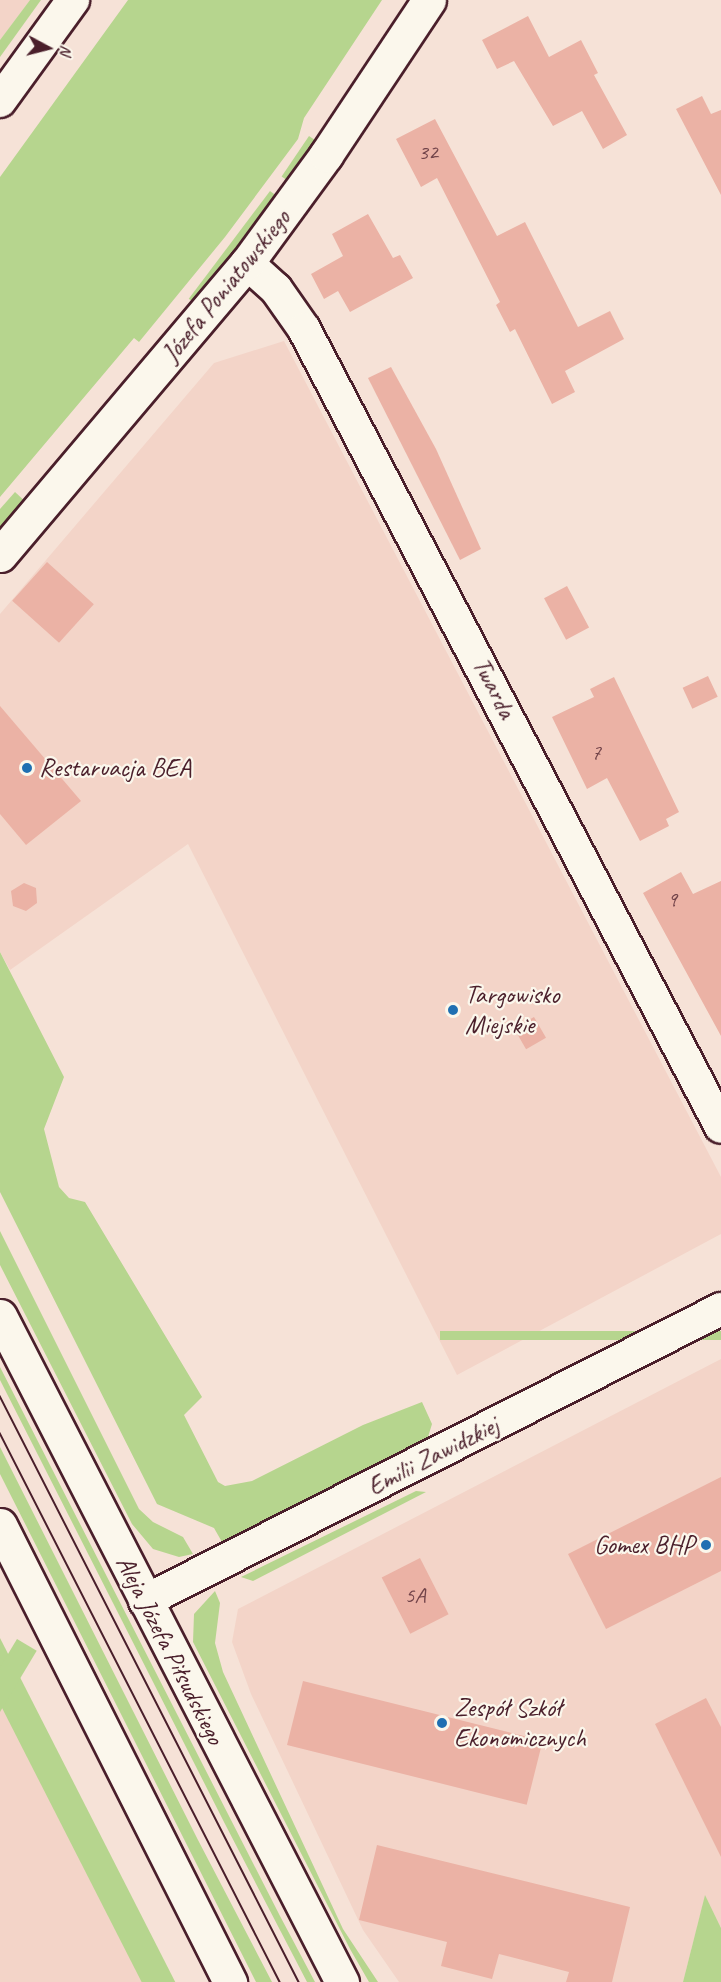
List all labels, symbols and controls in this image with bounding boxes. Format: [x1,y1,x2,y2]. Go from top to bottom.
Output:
north arrow [18,18,78,78]
text: N [55,44,76,56]
house number: 32 [418,140,438,166]
street label: Józefa Poniatowskiego [155,204,297,368]
street label: Twarda [465,652,523,724]
house number: 7 [591,740,601,766]
place label: Restaruacja BEA [39,752,191,784]
marker: Restaruacja BEA [20,761,34,775]
house number: 9 [667,887,677,913]
place label: Targowisko Miejskie [465,979,560,1040]
marker: Targowisko Miejskie [446,1003,460,1017]
street label: Emilii Zawidzkiej [362,1410,504,1502]
place label: Gomex BHP [593,1529,694,1561]
marker: Gomex BHP [699,1538,713,1552]
street label: Aleja Józefa Piłsudskiego [109,1550,231,1750]
house number: 5A [405,1583,425,1609]
place label: Zespół Szkół Ekonomicznych [454,1692,586,1754]
marker: Zespół Szkół Ekonomicznych [435,1716,449,1730]

